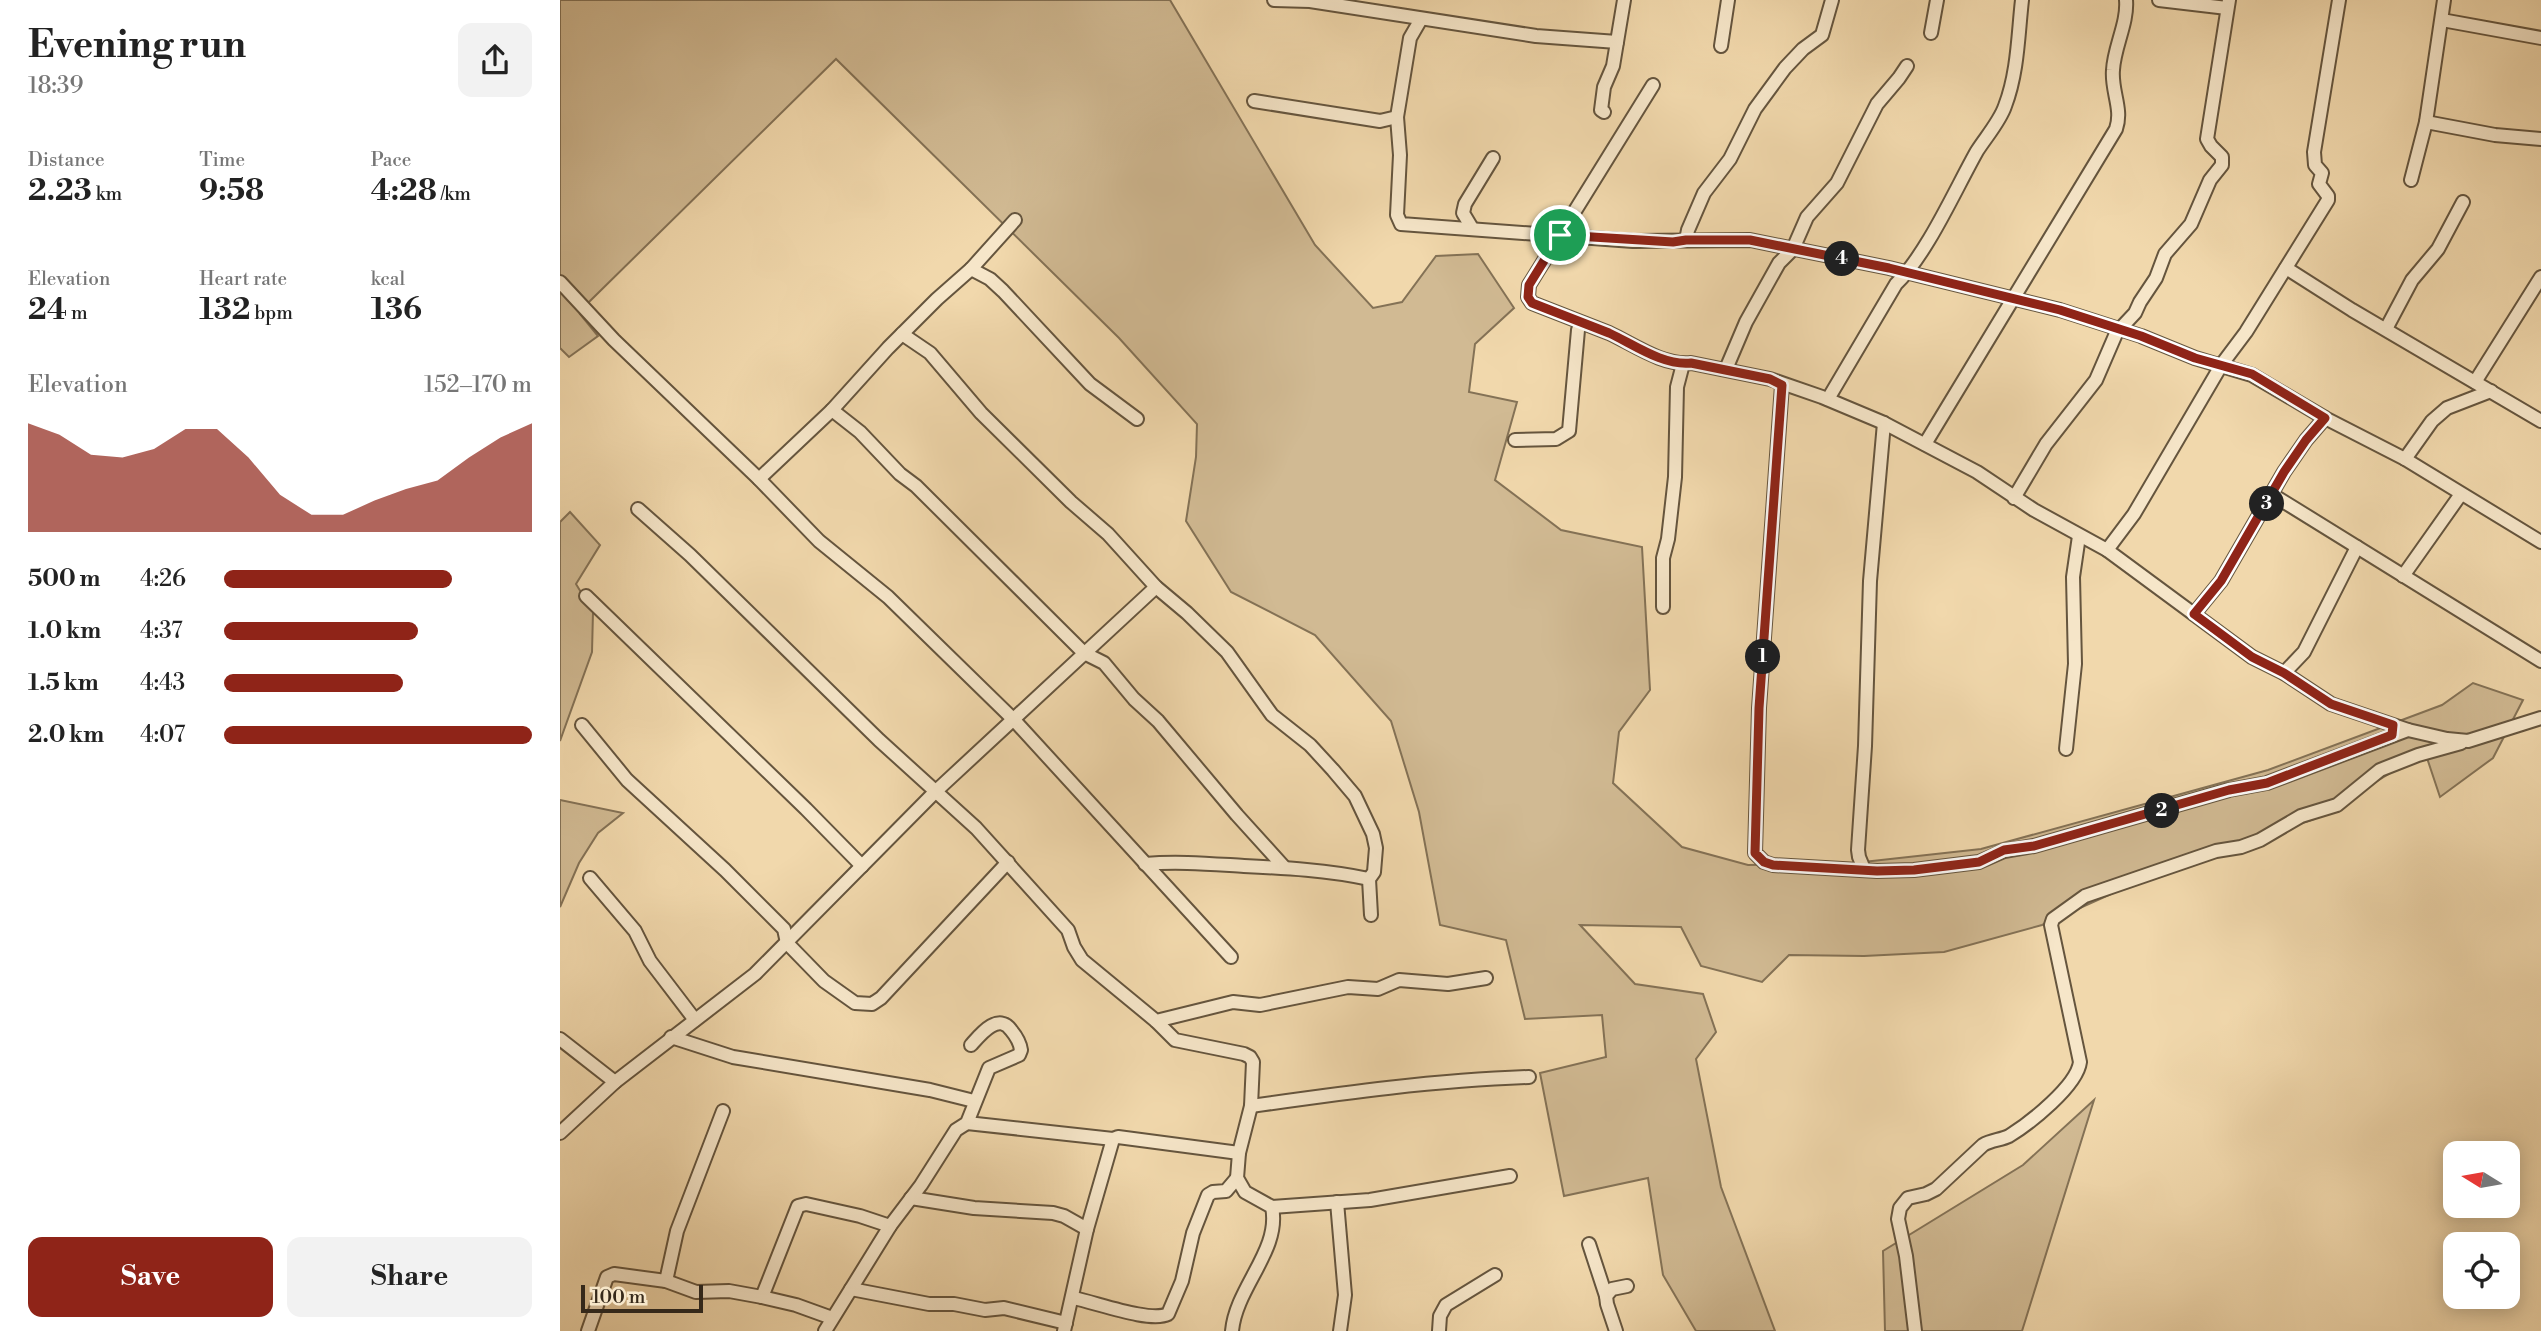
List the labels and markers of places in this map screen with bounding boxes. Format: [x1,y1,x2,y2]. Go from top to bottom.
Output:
pin [1530,205,1590,265]
pin: 4 [1824,242,1860,276]
pin: 3 [2250,486,2284,522]
pin: 1 [1746,640,1780,674]
pin: 2 [2144,794,2180,828]

